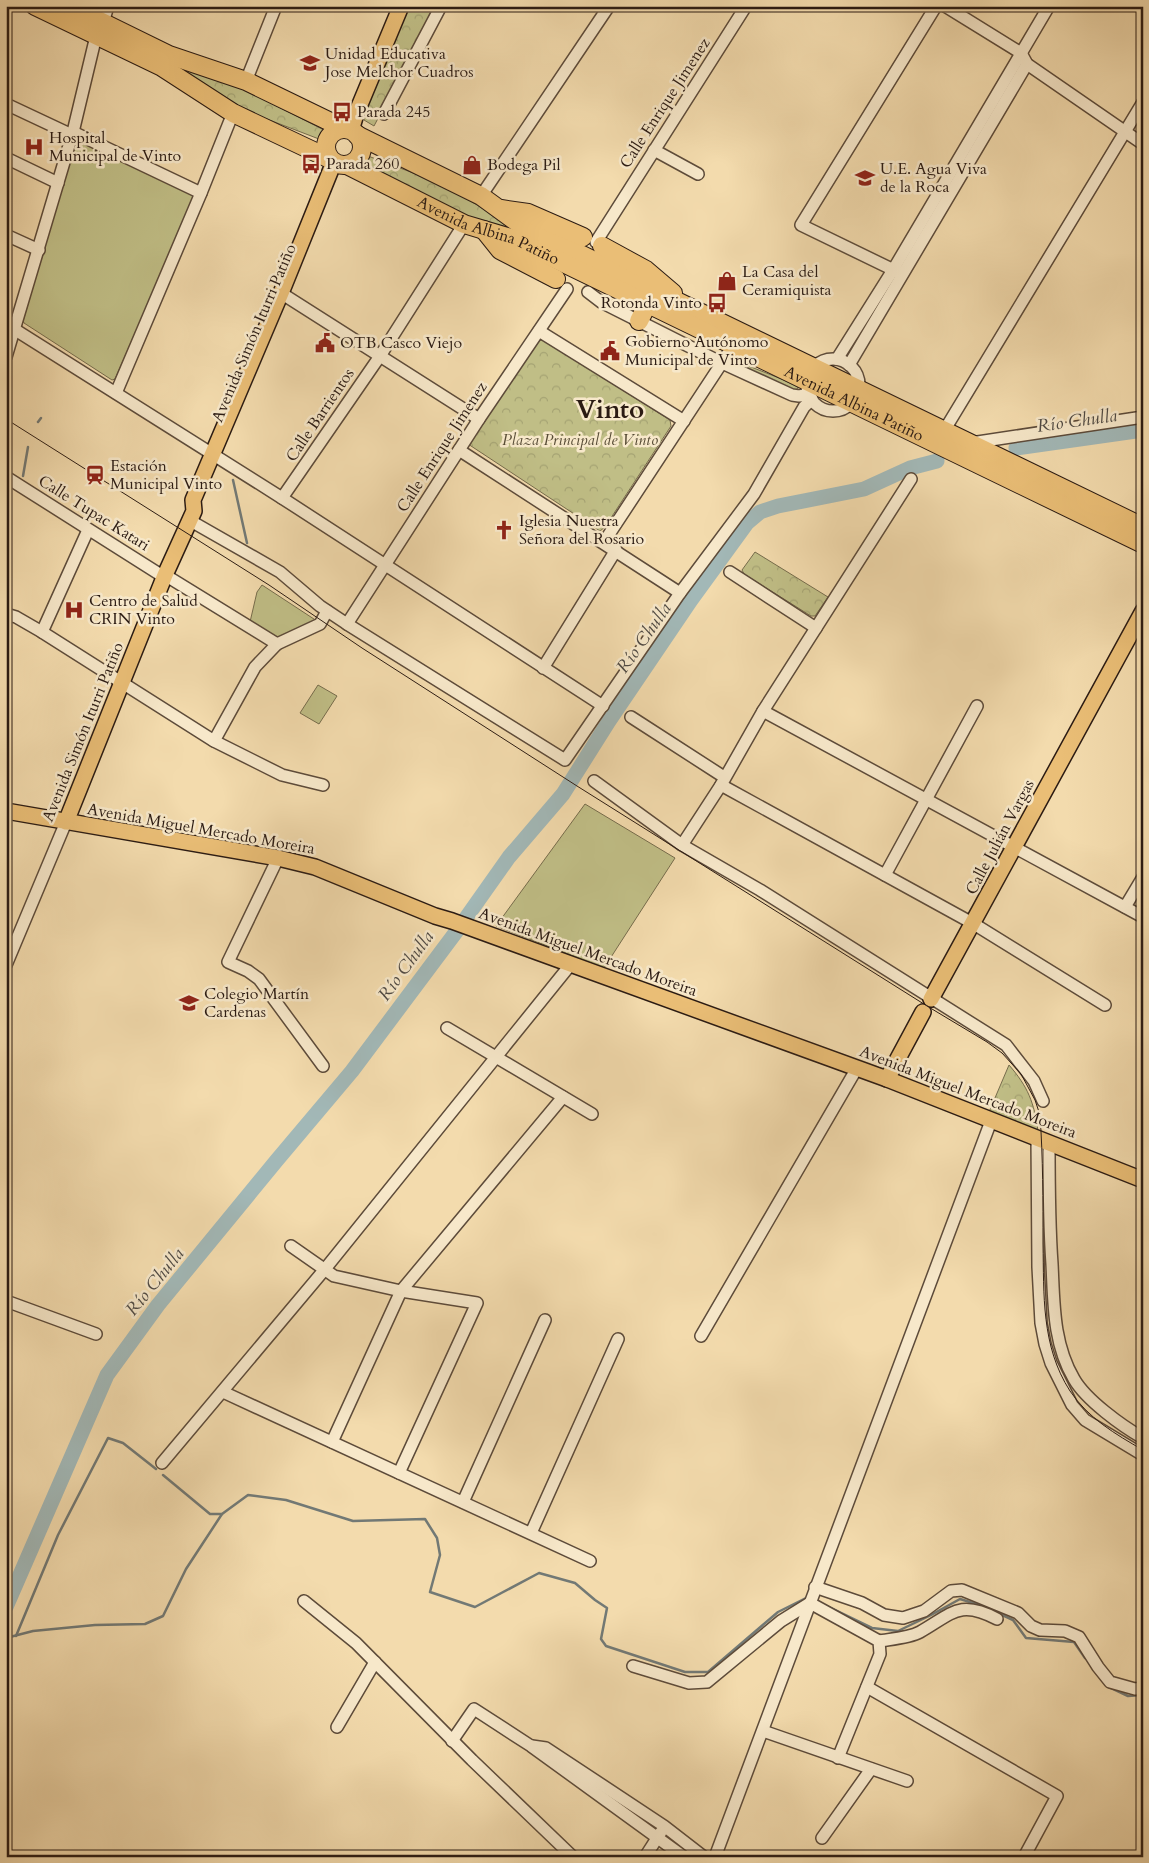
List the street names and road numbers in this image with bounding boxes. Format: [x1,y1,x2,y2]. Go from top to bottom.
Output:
street label: Calle Enrique Jimenez [615,34,715,172]
street label: Avenida Albina Patiño [413,191,563,270]
street label: Avenida Simón Iturri Patiño [206,240,302,425]
street label: Avenida Albina Patiño [780,361,928,447]
street label: Calle Barrientos [281,364,359,466]
street label: Calle Enrique Jimenez [392,378,492,516]
street label: Calle Tupac Katari [34,470,154,556]
street label: Avenida Simón Iturri Patiño [37,639,129,825]
street label: Calle Julián Vargas [960,775,1040,899]
street label: Avenida Miguel Mercado Moreira [85,798,317,860]
street label: Avenida Miguel Mercado Moreira [476,902,700,1002]
street label: Avenida Miguel Mercado Moreira [856,1040,1080,1144]

